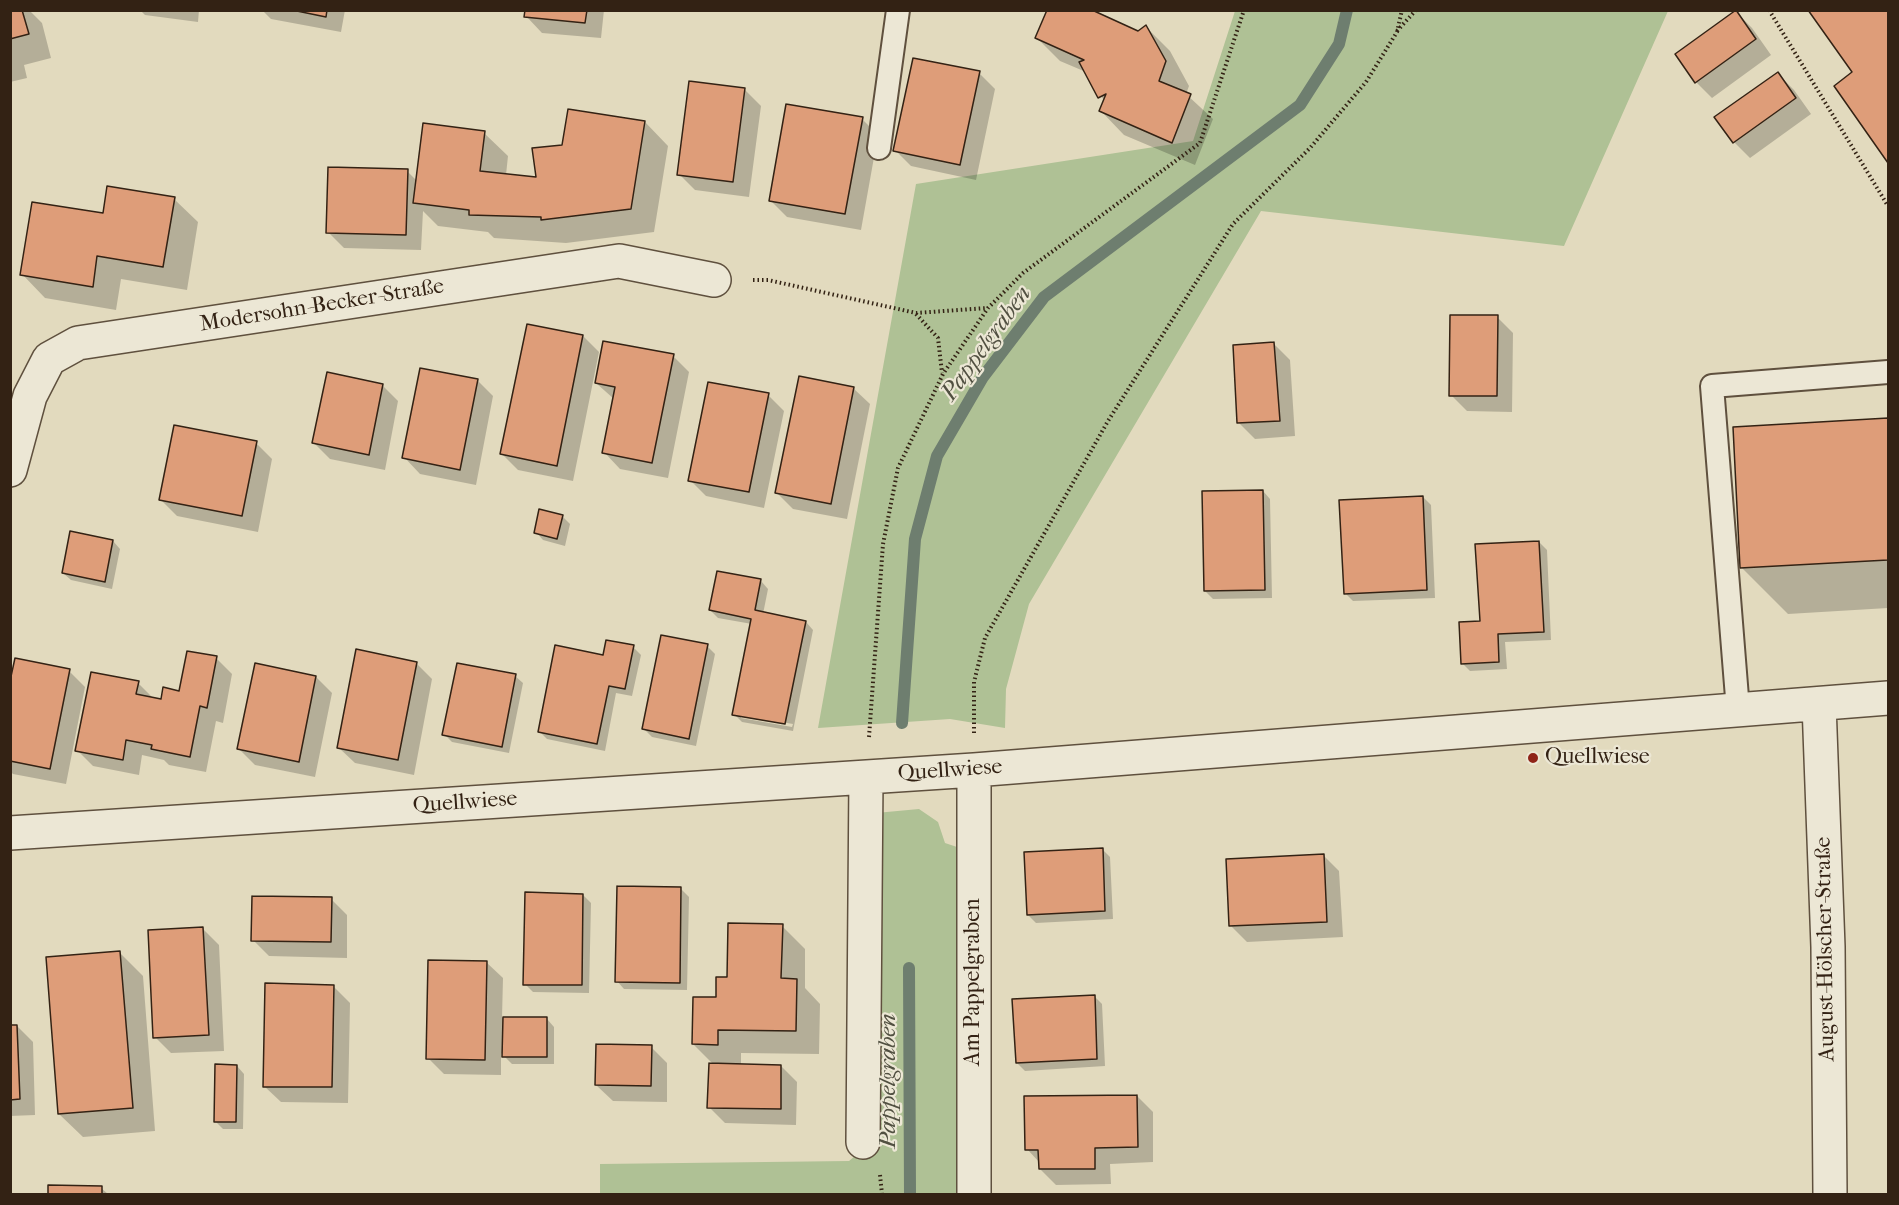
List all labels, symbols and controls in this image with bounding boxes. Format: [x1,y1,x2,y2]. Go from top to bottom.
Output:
street label: Modersohn-Becker-Straße [198,274,446,338]
water label: Pappelgraben [936,281,1038,407]
place label: Quellwiese [1545,745,1650,771]
marker: Quellwiese [1526,751,1540,765]
street label: Quellwiese [897,754,1003,788]
street label: Quellwiese [412,786,518,820]
street label: August-Hölscher-Straße [1811,837,1841,1061]
street label: Am Pappelgraben [961,898,987,1066]
water label: Pappelgraben [875,1014,903,1148]

